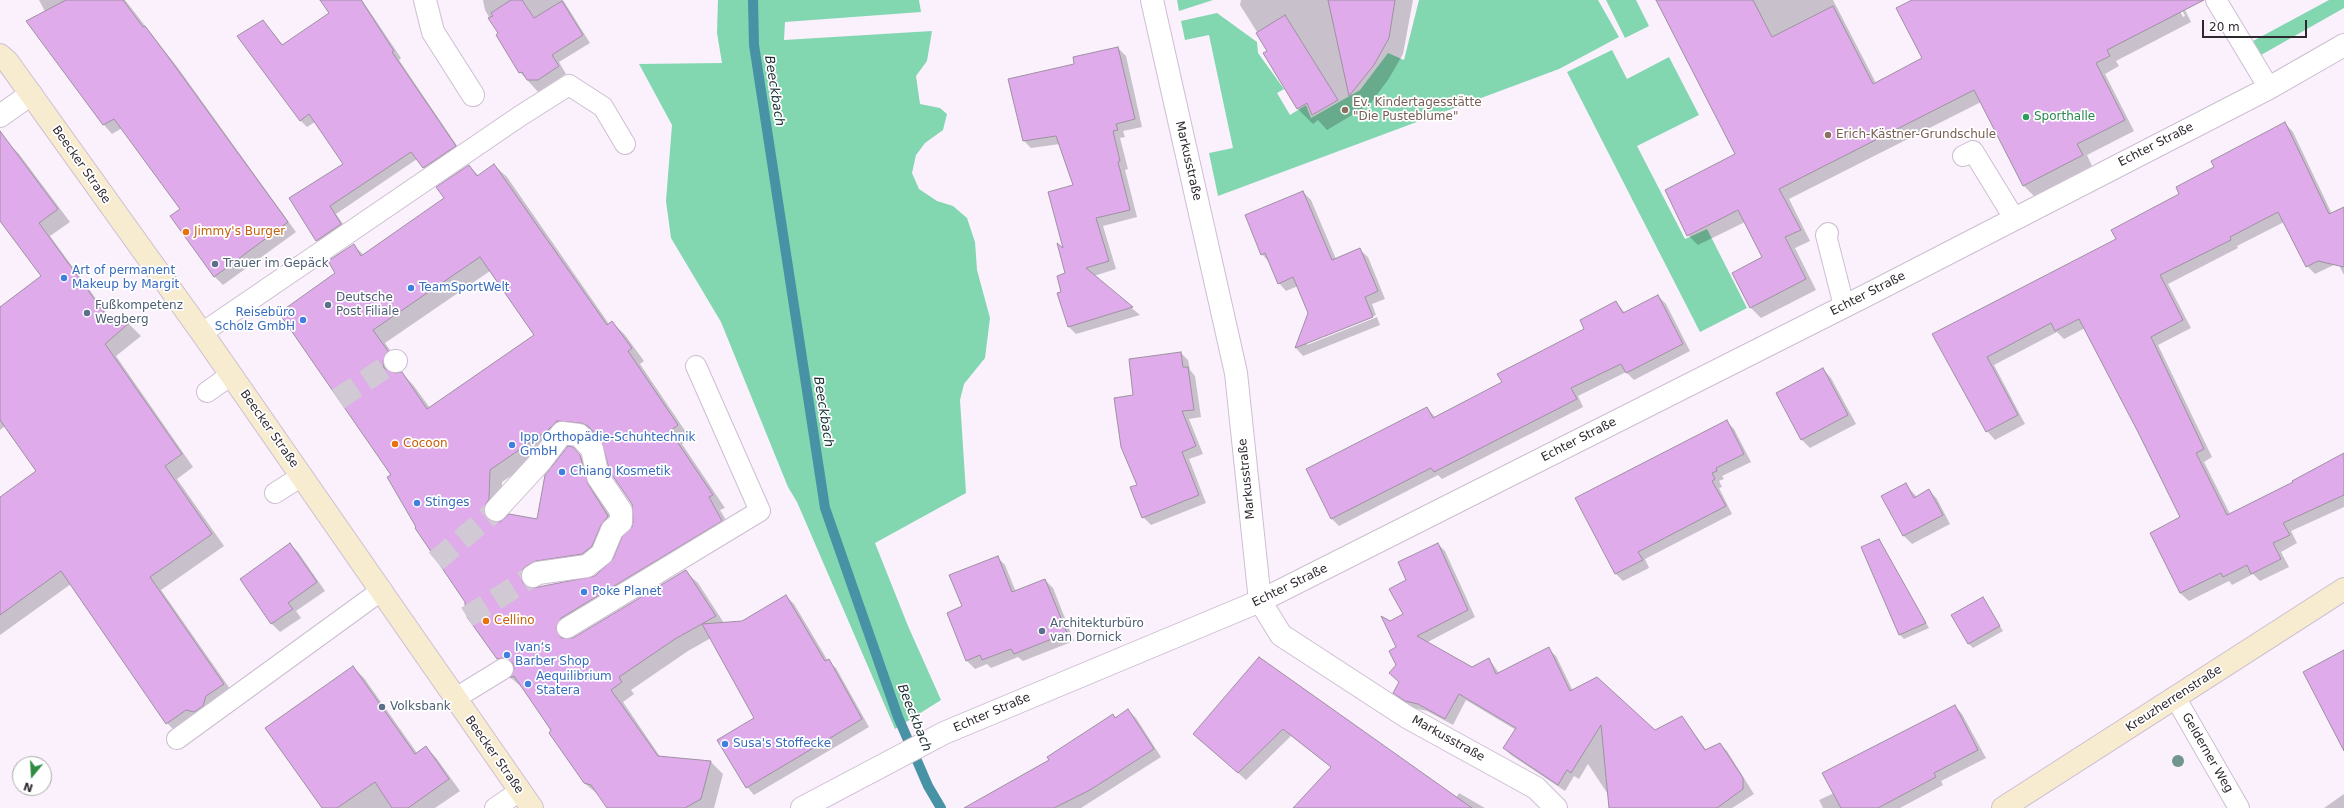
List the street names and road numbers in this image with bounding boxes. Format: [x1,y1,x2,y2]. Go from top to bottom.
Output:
street label: Markusstraße [1172,120,1204,202]
street label: Echter Straße [2116,120,2196,170]
street label: Beecker Straße [49,123,113,207]
street label: Echter Straße [1828,269,1908,319]
street label: Beecker Straße [237,387,301,471]
street label: Echter Straße [1539,415,1619,465]
street label: Markusstraße [1236,438,1258,520]
street label: Echter Straße [1250,562,1330,610]
street label: Kreuzherrenstraße [2123,663,2225,735]
street label: Echter Straße [951,690,1033,736]
street label: Gelderner Weg [2178,711,2236,795]
street label: Beecker Straße [462,713,526,797]
street label: Markusstraße [1409,713,1487,765]

